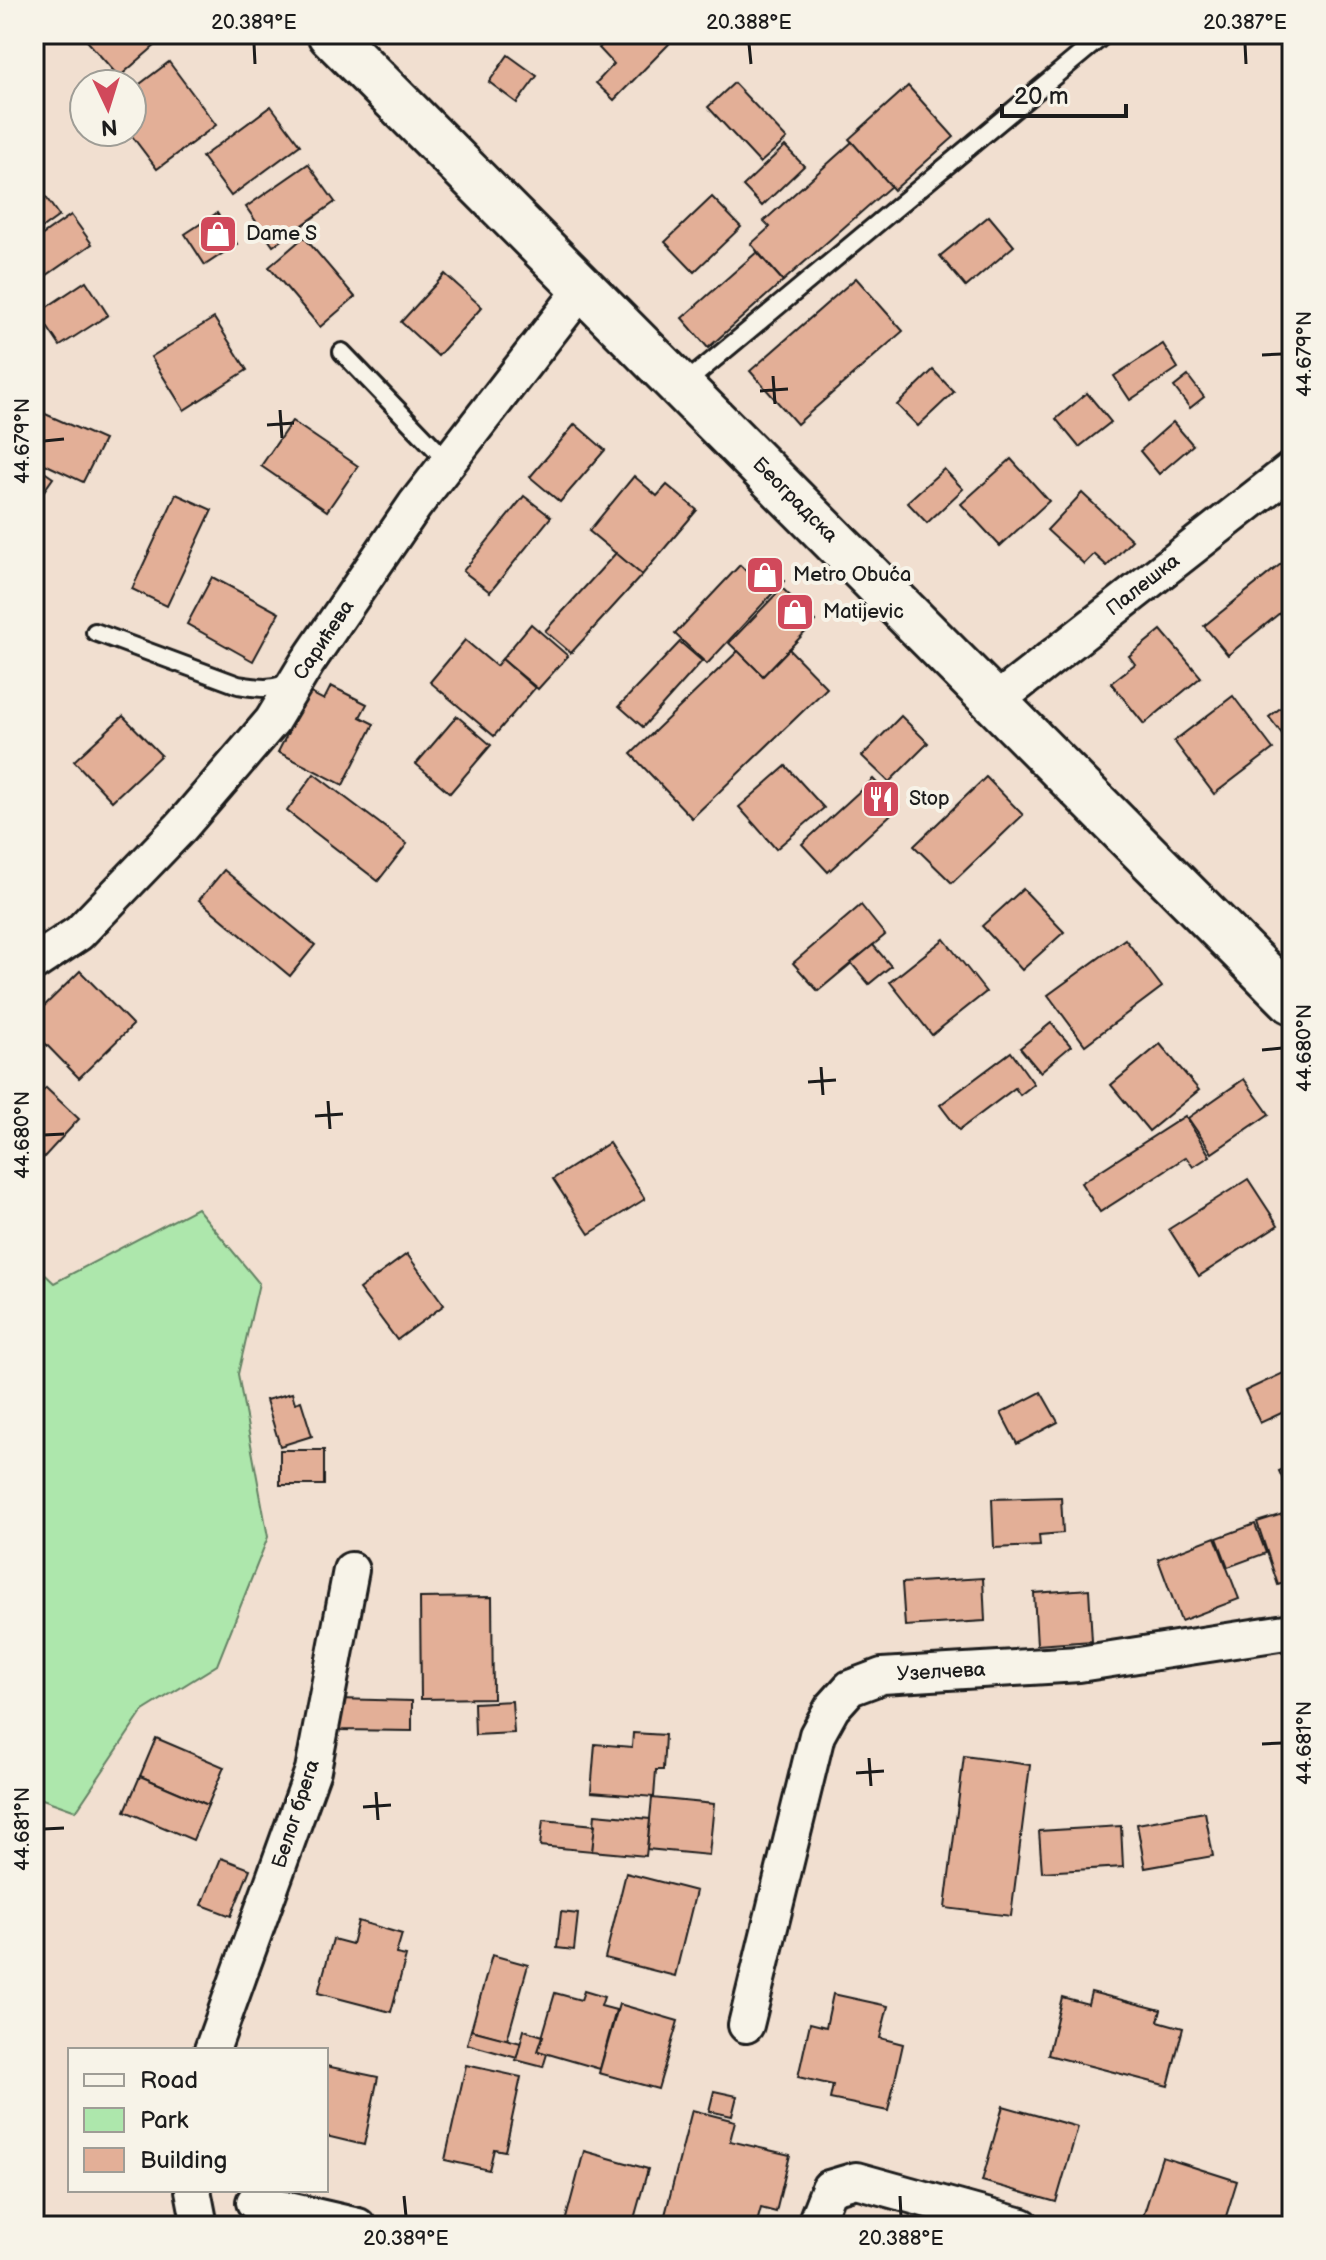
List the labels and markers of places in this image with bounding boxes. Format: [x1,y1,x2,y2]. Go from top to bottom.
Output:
shop icon: Dame S [197,213,239,255]
place label: Dame S [246,222,317,246]
shop icon: Metro Obuća [744,554,786,596]
place label: Metro Obuća [793,563,911,587]
shop icon: Matijevic [774,591,816,633]
place label: Matijevic [823,600,904,624]
restaurant icon: Stop [860,778,902,820]
place label: Stop [909,787,950,811]

